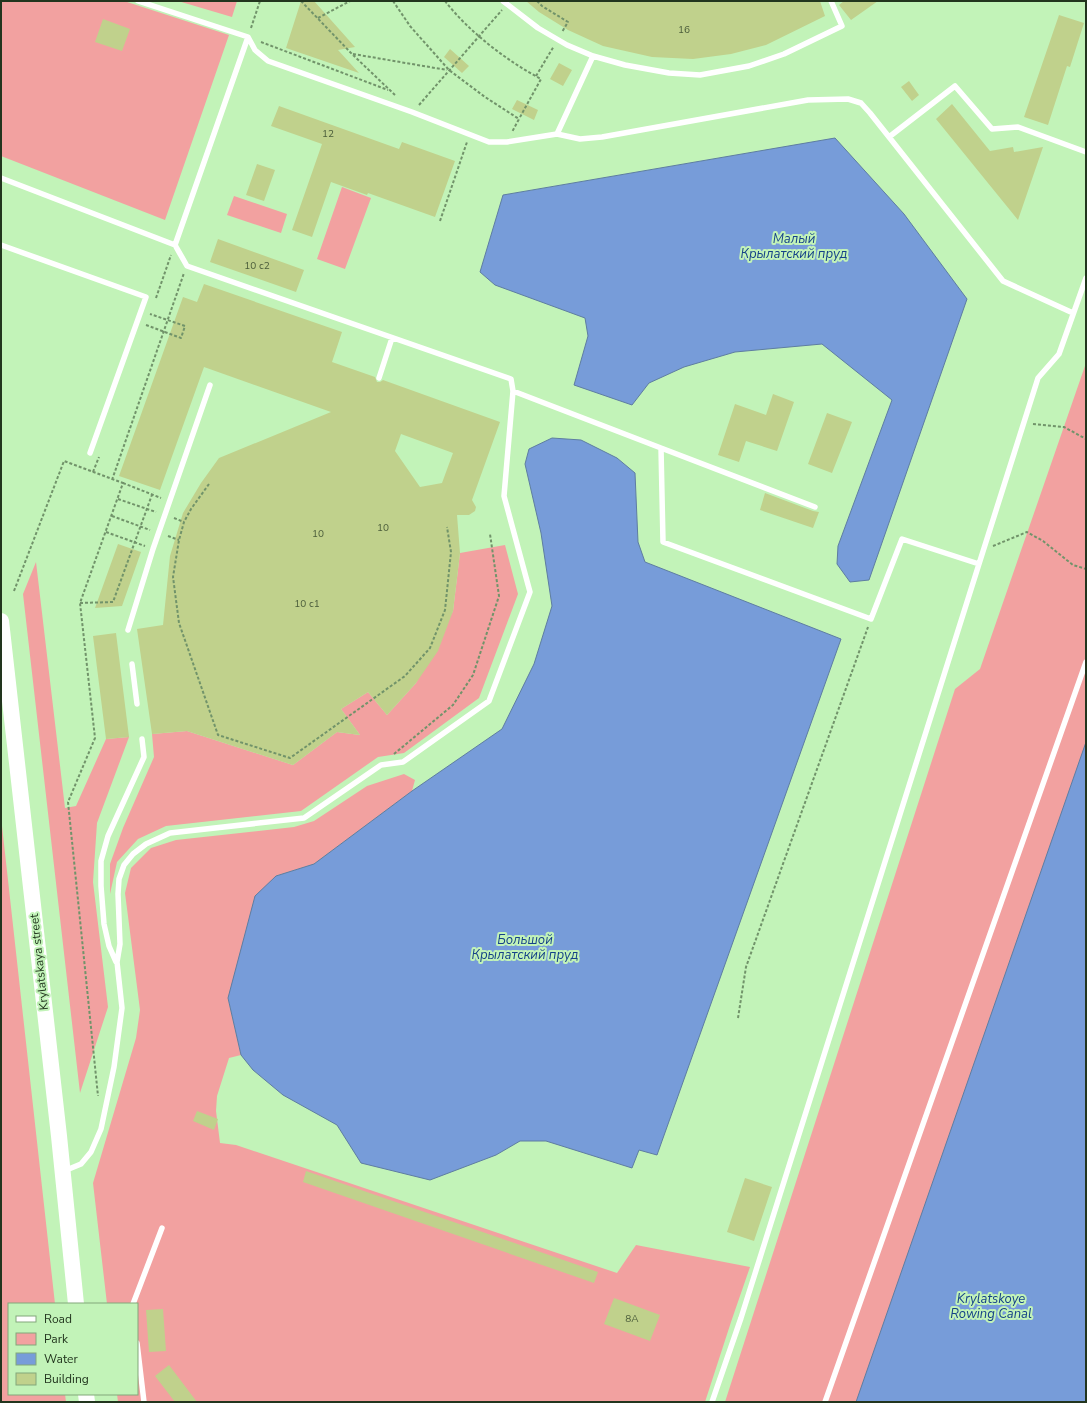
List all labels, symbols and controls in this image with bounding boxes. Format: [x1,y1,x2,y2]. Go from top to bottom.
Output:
house number: 16 [678,23,690,37]
house number: 12 [322,127,334,141]
water label: Малый Крылатский пруд [741,230,847,263]
house number: 10 с2 [244,259,270,273]
house number: 10 [377,521,389,535]
house number: 10 [312,527,324,541]
house number: 10 с1 [294,597,320,611]
street label: Krylatskaya street [26,912,52,1011]
water label: Большой Крылатский пруд [472,931,578,964]
water label: Krylatskoye Rowing Canal [950,1290,1032,1323]
legend [8,1303,138,1395]
text: Road [44,1311,72,1327]
house number: 8А [625,1312,639,1326]
text: Park [44,1331,69,1347]
text: Water [44,1351,78,1367]
text: Building [44,1371,89,1387]

